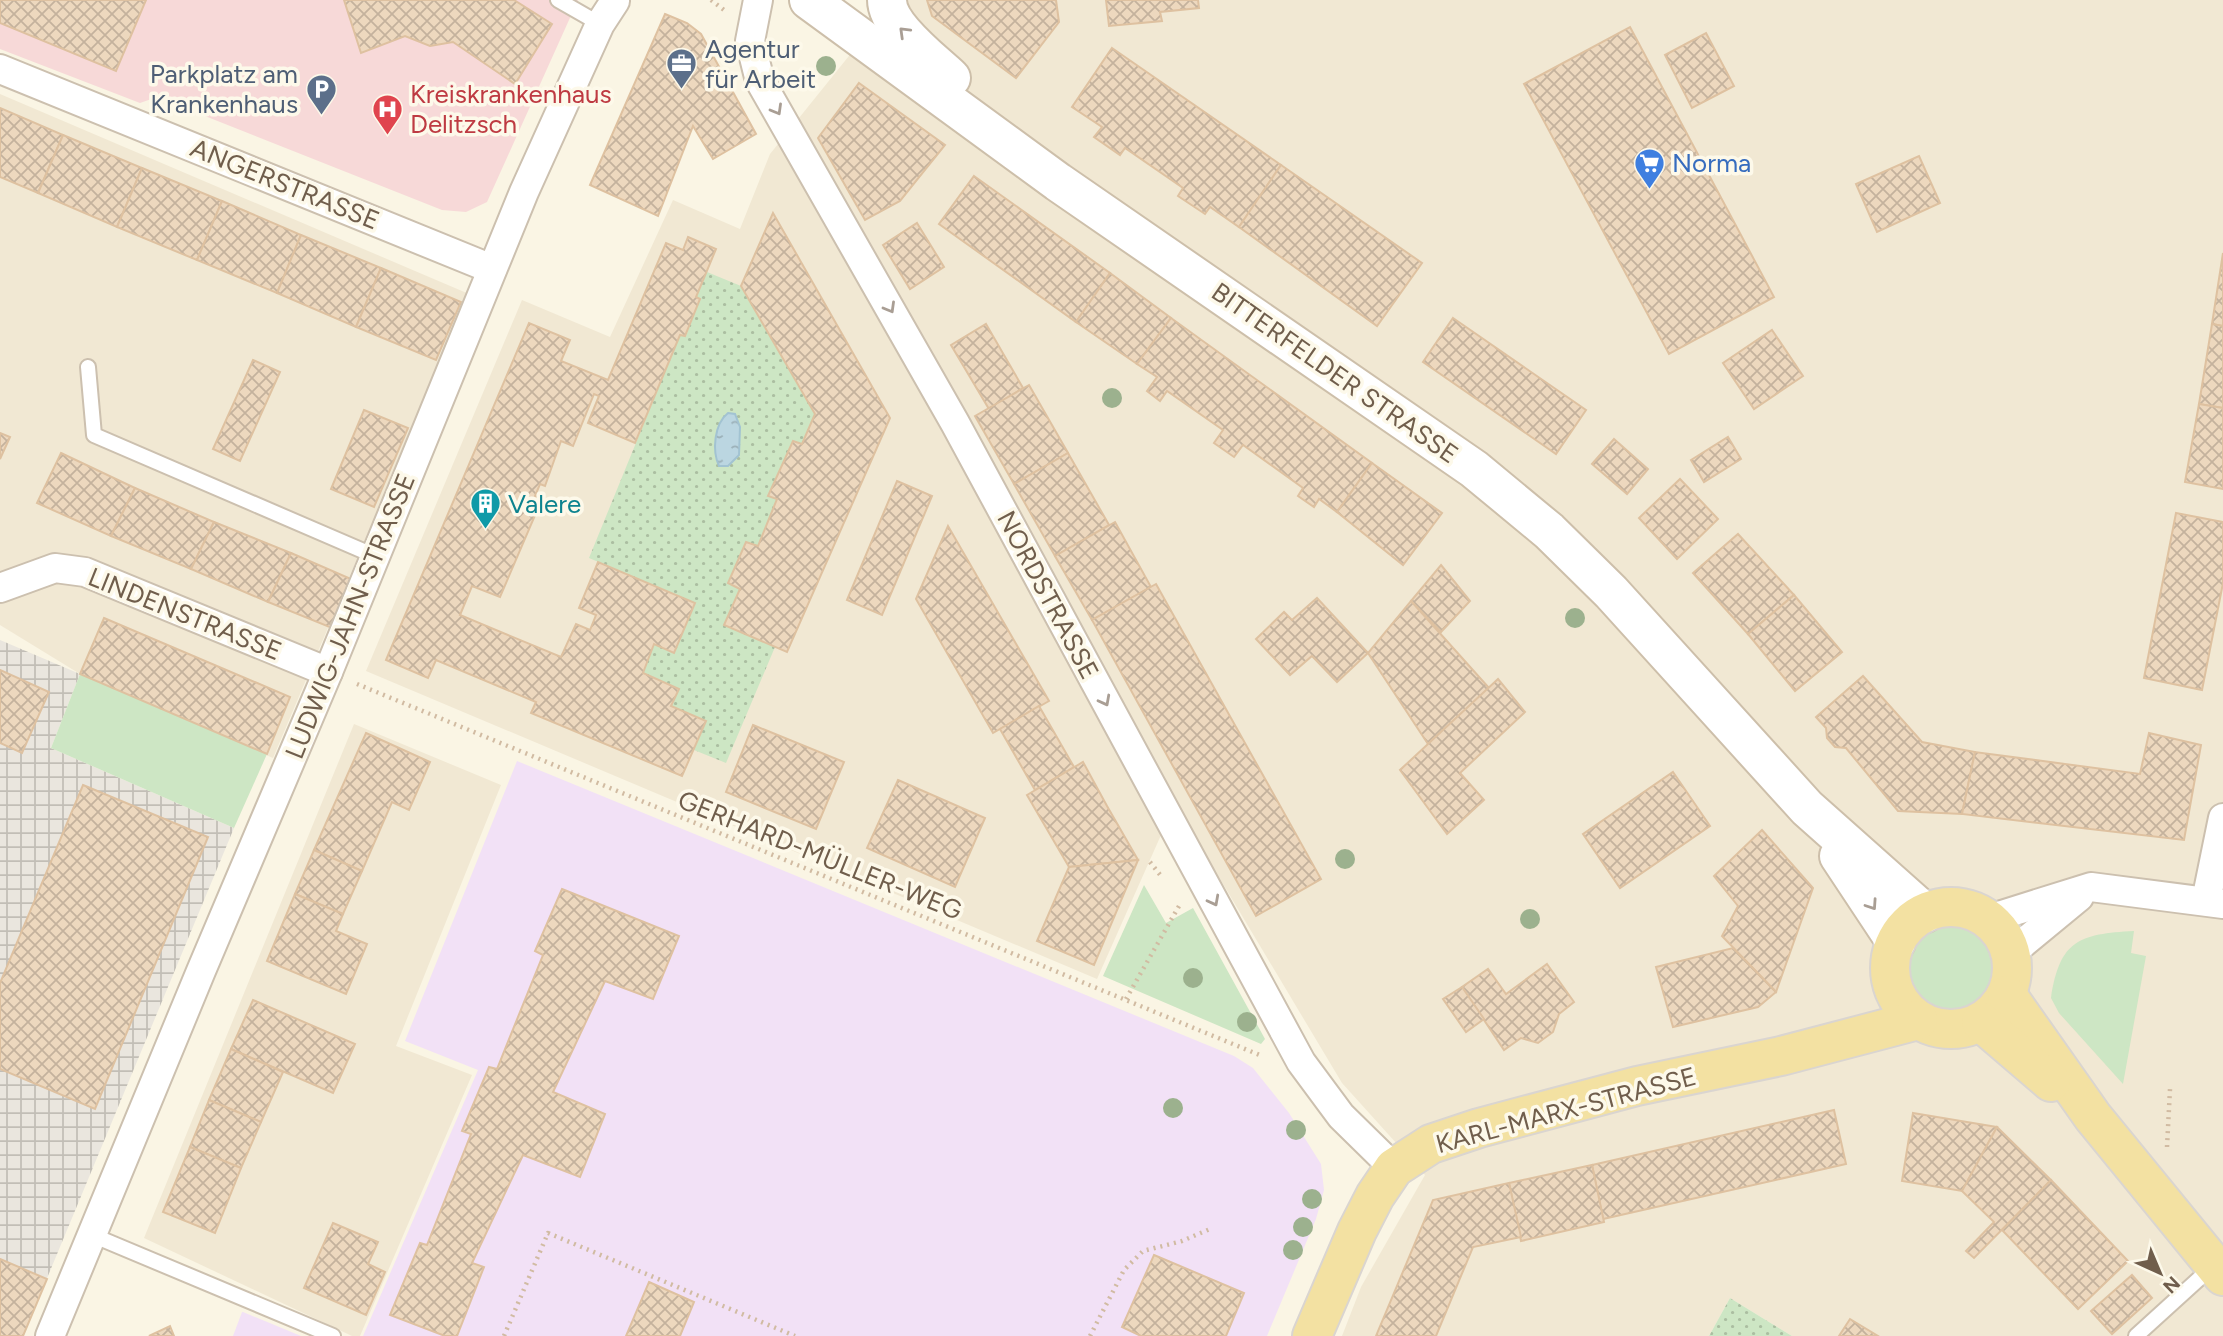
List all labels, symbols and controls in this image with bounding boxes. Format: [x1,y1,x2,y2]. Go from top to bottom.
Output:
one-way arrow [899,27,912,40]
place label: Agentur für Arbeit [705,33,816,95]
office icon: Agentur für Arbeit [665,47,699,91]
place label: Parkplatz am Krankenhaus [150,58,298,120]
parking icon: Parkplatz am Krankenhaus [304,72,338,116]
place label: Kreiskrankenhaus Delitzsch [410,78,612,140]
hospital icon: Kreiskrankenhaus Delitzsch [370,92,404,136]
one-way arrow [769,103,782,116]
street label: ANGERSTRASSE [186,132,384,236]
supermarket icon: Norma [1632,146,1666,190]
place label: Norma [1672,147,1751,179]
street label: BITTERFELDER STRASSE [1205,276,1465,470]
one-way arrow [882,301,895,313]
street label: LUDWIG-JAHN-STRASSE [278,469,422,763]
building icon: Valere [468,487,502,531]
place label: Valere [508,488,581,520]
street label: NORDSTRASSE [990,505,1106,685]
street label: LINDENSTRASSE [84,561,286,667]
one-way arrow [1097,694,1110,706]
street label: GERHARD-MÜLLER-WEG [673,783,967,927]
one-way arrow [1205,894,1219,906]
one-way arrow [1864,897,1876,910]
street label: KARL-MARX-STRASSE [1432,1060,1700,1160]
north arrow [2125,1238,2195,1308]
text: N [2158,1271,2185,1298]

